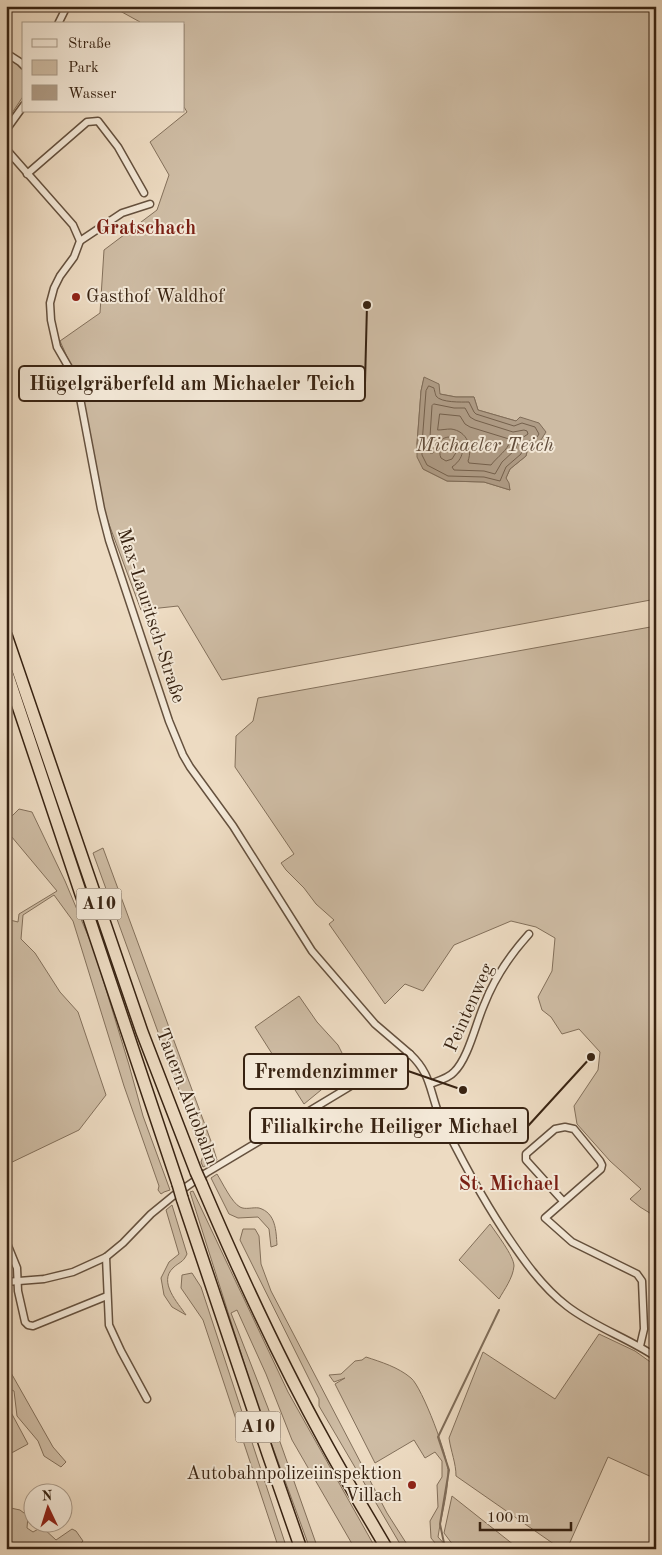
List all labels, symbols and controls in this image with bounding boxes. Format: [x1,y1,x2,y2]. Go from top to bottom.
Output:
legend [22,22,185,112]
text: Straße [68,37,111,52]
text: Park [68,61,99,76]
text: Wasser [68,87,116,102]
district label: Gratschach [96,219,196,239]
place label: Gasthof Waldhof [86,288,225,307]
marker: Gasthof Waldhof [70,291,82,303]
callout: Hügelgräberfeld am Michaeler Teich [19,366,365,401]
text: Hügelgräberfeld am Michaeler Teich [29,375,355,395]
water label: Michaeler Teich [415,436,554,456]
street label: Max-Lauritsch-Straße [113,526,187,706]
road number: A10 [76,889,122,920]
street label: Peintenweg [442,960,498,1055]
street label: Tauern Autobahn [151,1026,221,1168]
callout: Fremdenzimmer [244,1054,408,1089]
text: Fremdenzimmer [254,1063,398,1083]
callout: Filialkirche Heiliger Michael [250,1108,528,1143]
text: Filialkirche Heiliger Michael [260,1118,518,1138]
district label: St. Michael [459,1175,559,1195]
road number: A10 [236,1411,280,1442]
place label: Autobahnpolizeiinspektion Villach [186,1465,402,1506]
marker: Autobahnpolizeiinspektion Villach [406,1479,418,1491]
north arrow [22,1482,72,1532]
text: N [41,1489,53,1503]
scale bar [480,1500,571,1532]
text: 100 m [487,1511,529,1526]

